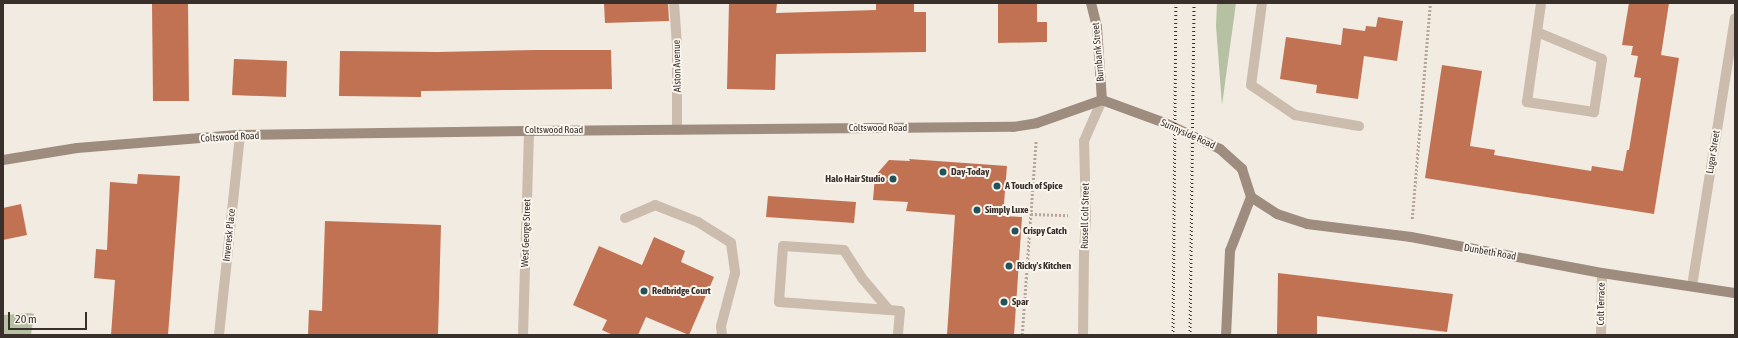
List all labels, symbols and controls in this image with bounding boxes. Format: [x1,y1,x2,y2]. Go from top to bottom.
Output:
street label: Burnbank Street [1089,22,1107,82]
street label: Alston Avenue [671,40,683,92]
street label: Sunnyside Road [1159,117,1217,151]
street label: Coltswood Road [849,122,907,134]
street label: Coltswood Road [525,124,583,136]
street label: Coltswood Road [200,129,260,145]
street label: Lugar Street [1704,129,1722,175]
place label: Day-Today [951,166,989,178]
marker: Day-Today [938,167,948,177]
place label: Halo Hair Studio [825,173,885,185]
marker: Halo Hair Studio [888,174,898,184]
place label: A Touch of Spice [1005,180,1063,192]
marker: A Touch of Spice [992,181,1002,191]
street label: Russell Colt Street [1078,183,1092,249]
street label: West George Street [519,199,533,267]
place label: Simply Luxe [985,204,1029,216]
marker: Simply Luxe [972,205,982,215]
street label: Inveresk Place [220,208,238,262]
place label: Crispy Catch [1023,225,1067,237]
marker: Crispy Catch [1010,226,1020,236]
street label: Dunbeth Road [1463,242,1517,262]
place label: Ricky's Kitchen [1017,260,1071,272]
marker: Ricky's Kitchen [1004,261,1014,271]
street label: Colt Terrace [1595,282,1607,326]
place label: Redbridge Court [652,285,711,297]
marker: Redbridge Court [639,286,649,296]
place label: Spar [1012,296,1029,308]
marker: Spar [999,297,1009,307]
scale bar [10,304,89,330]
text: 20 m [15,312,37,326]

